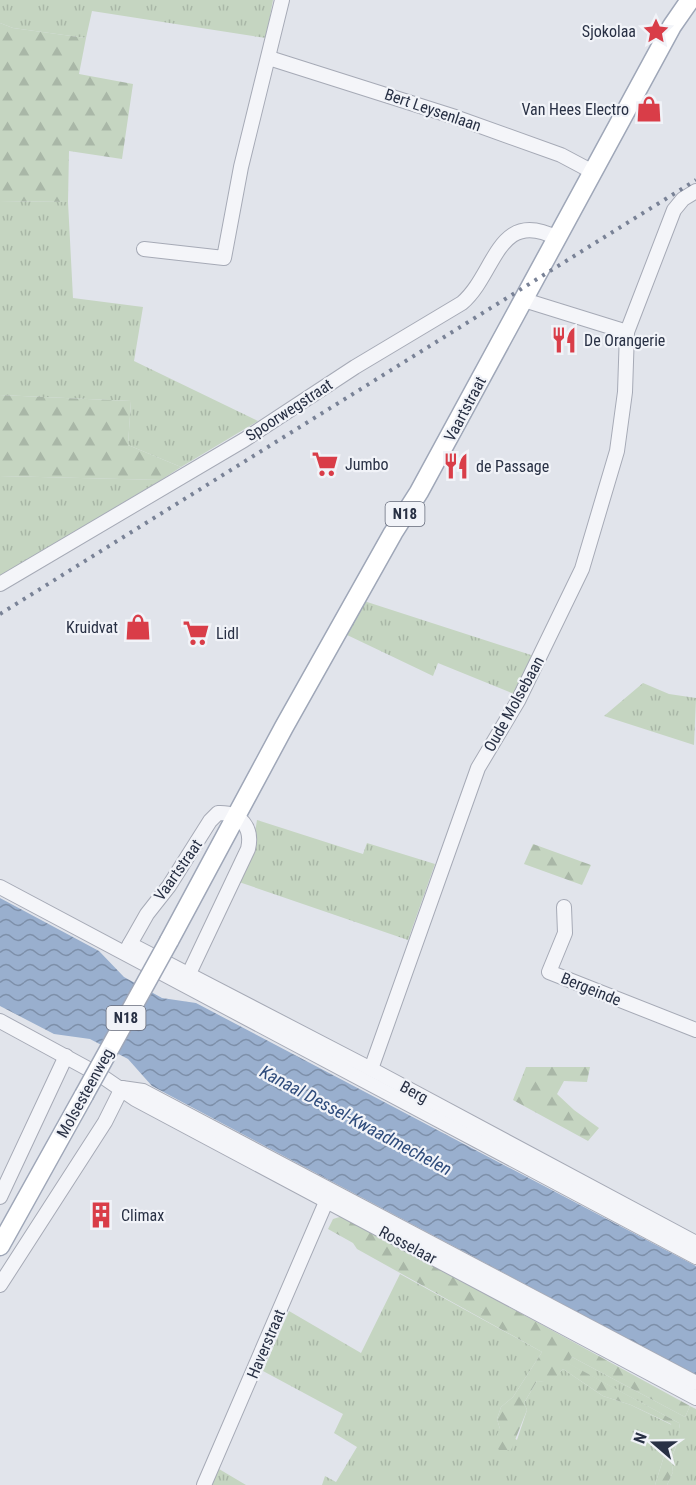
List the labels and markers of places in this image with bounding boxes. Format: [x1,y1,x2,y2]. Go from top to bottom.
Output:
place icon: Sjokolaa [641,16,671,46]
place label: Sjokolaa [582,22,636,41]
shop icon: Van Hees Electro [634,94,664,124]
place label: Van Hees Electro [521,100,629,119]
restaurant icon: De Orangerie [549,325,579,355]
place label: De Orangerie [584,331,665,350]
supermarket icon: Jumbo [310,449,340,479]
restaurant icon: de Passage [441,451,471,481]
place label: Jumbo [345,455,388,474]
place label: de Passage [476,457,549,476]
shop icon: Kruidvat [123,612,153,642]
place label: Kruidvat [66,618,118,637]
supermarket icon: Lidl [181,618,211,648]
place label: Lidl [216,624,239,643]
building icon: Climax [86,1200,116,1230]
place label: Climax [121,1206,164,1225]

